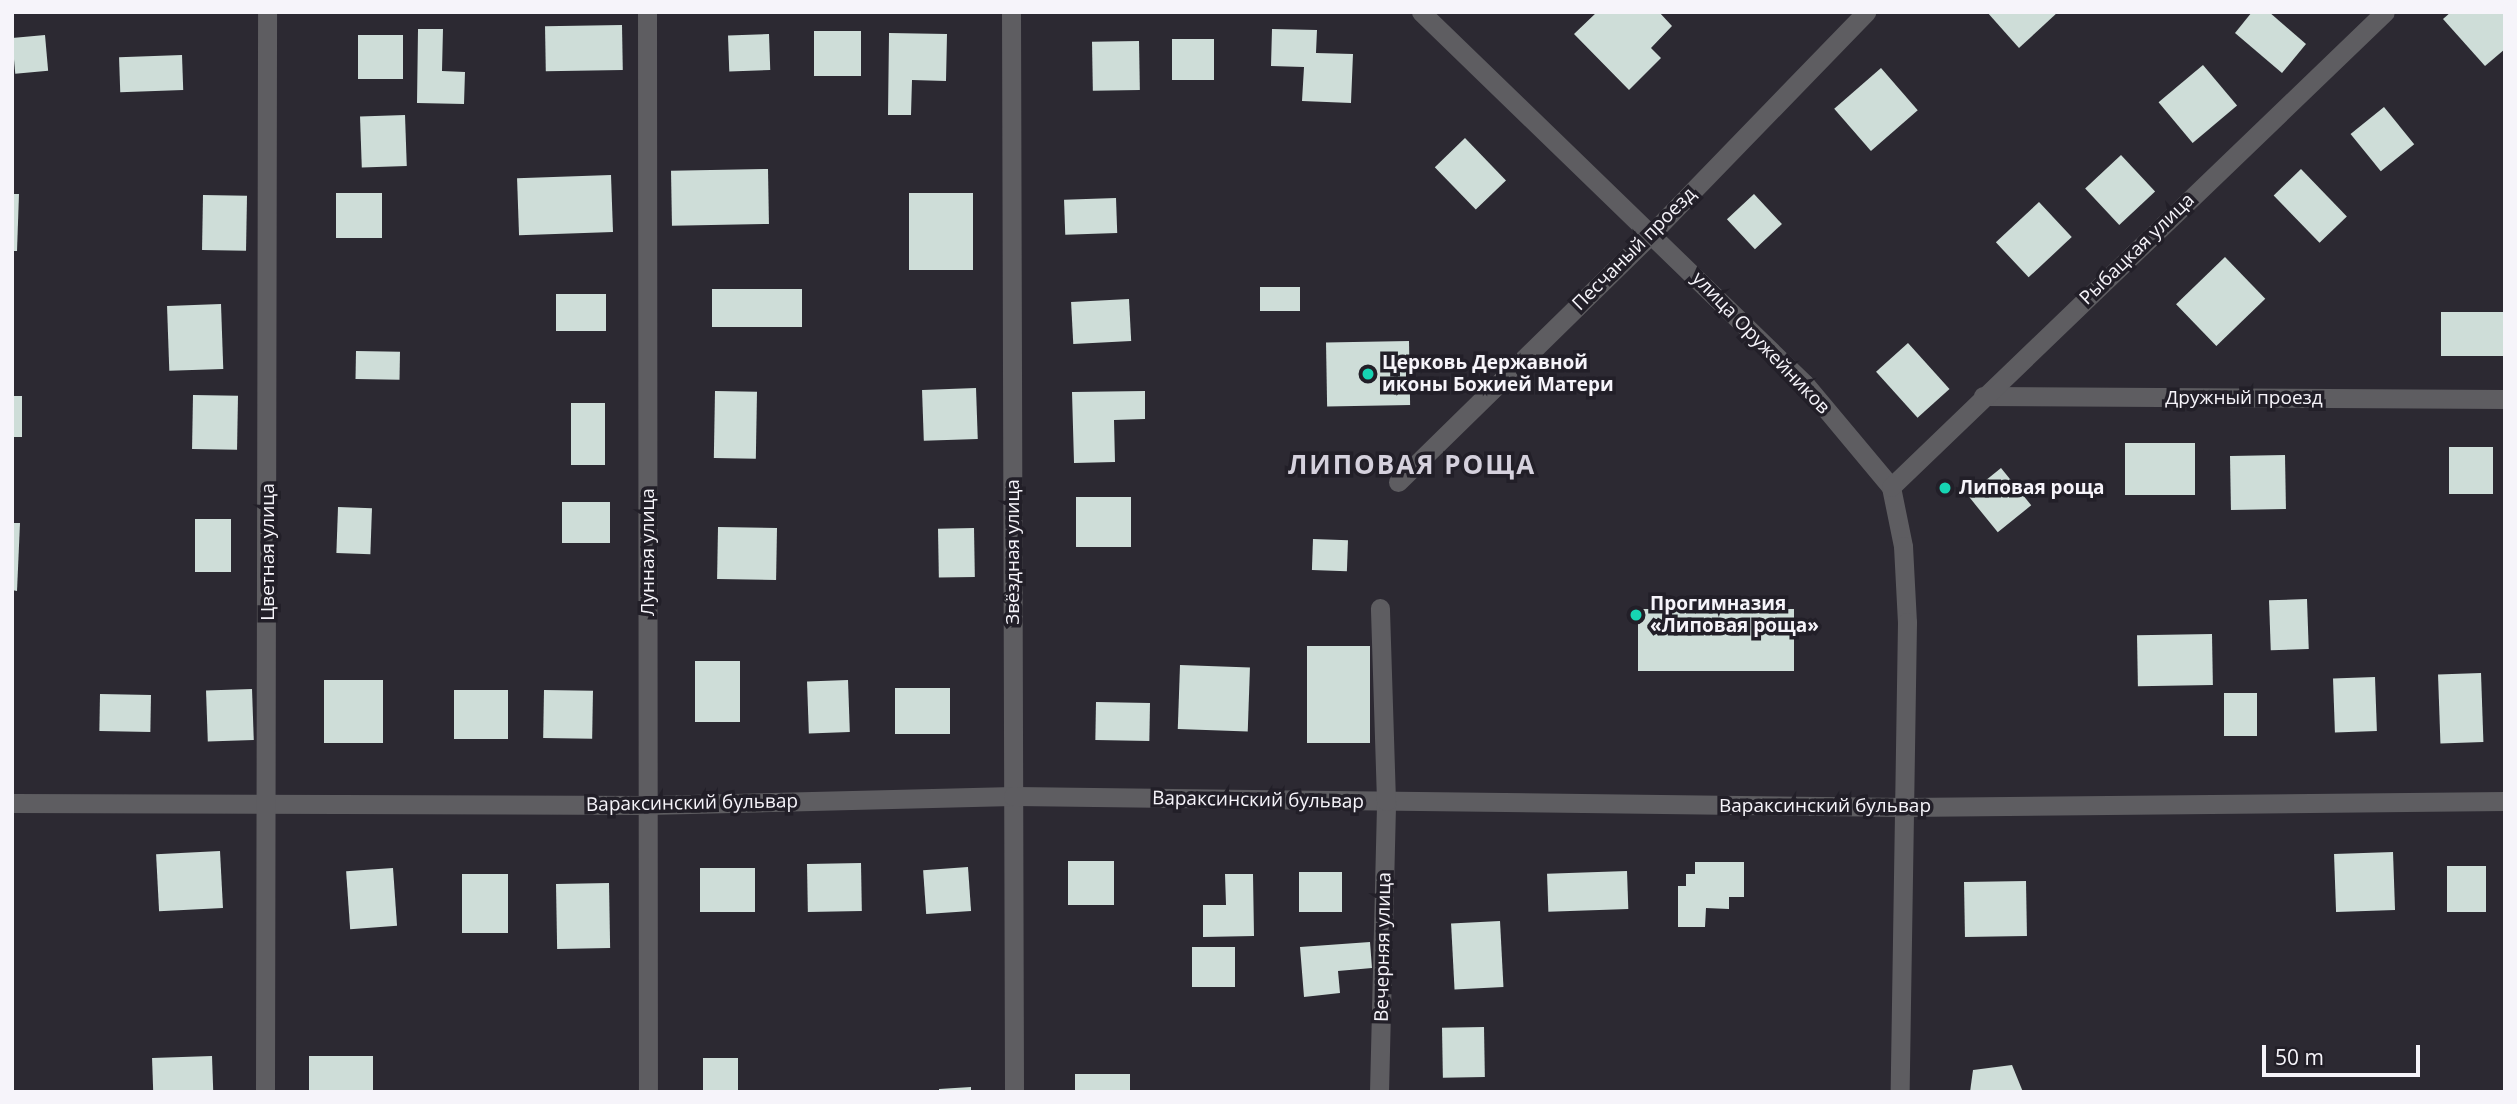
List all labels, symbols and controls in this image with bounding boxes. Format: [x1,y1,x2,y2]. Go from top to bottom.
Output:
street label: Песчаный проезд [1568,183,1700,315]
street label: Рыбацкая улица [2075,189,2199,309]
street label: улица Оружейников [1687,267,1835,419]
place label: Церковь Державной иконы Божией Матери [1382,352,1614,396]
marker: Церковь Державной иконы Божией Матери [1360,366,1376,382]
street label: Дружный проезд [2165,387,2323,409]
district label: ЛИПОВАЯ РОЩА [1289,449,1535,481]
place label: Липовая роща [1959,477,2105,499]
street label: Звёздная улица [1002,479,1024,625]
marker: Липовая роща [1937,480,1953,496]
street label: Цветная улица [257,483,279,621]
street label: Лунная улица [637,488,659,616]
place label: Прогимназия «Липовая роща» [1650,593,1819,637]
marker: Прогимназия «Липовая роща» [1628,607,1644,623]
street label: Вараксинский бульвар [1152,787,1364,813]
street label: Вараксинский бульвар [586,790,798,816]
street label: Вараксинский бульвар [1719,795,1931,817]
street label: Вечерняя улица [1370,872,1396,1022]
scale bar [2265,1030,2422,1074]
text: 50 m [2275,1043,2324,1071]

